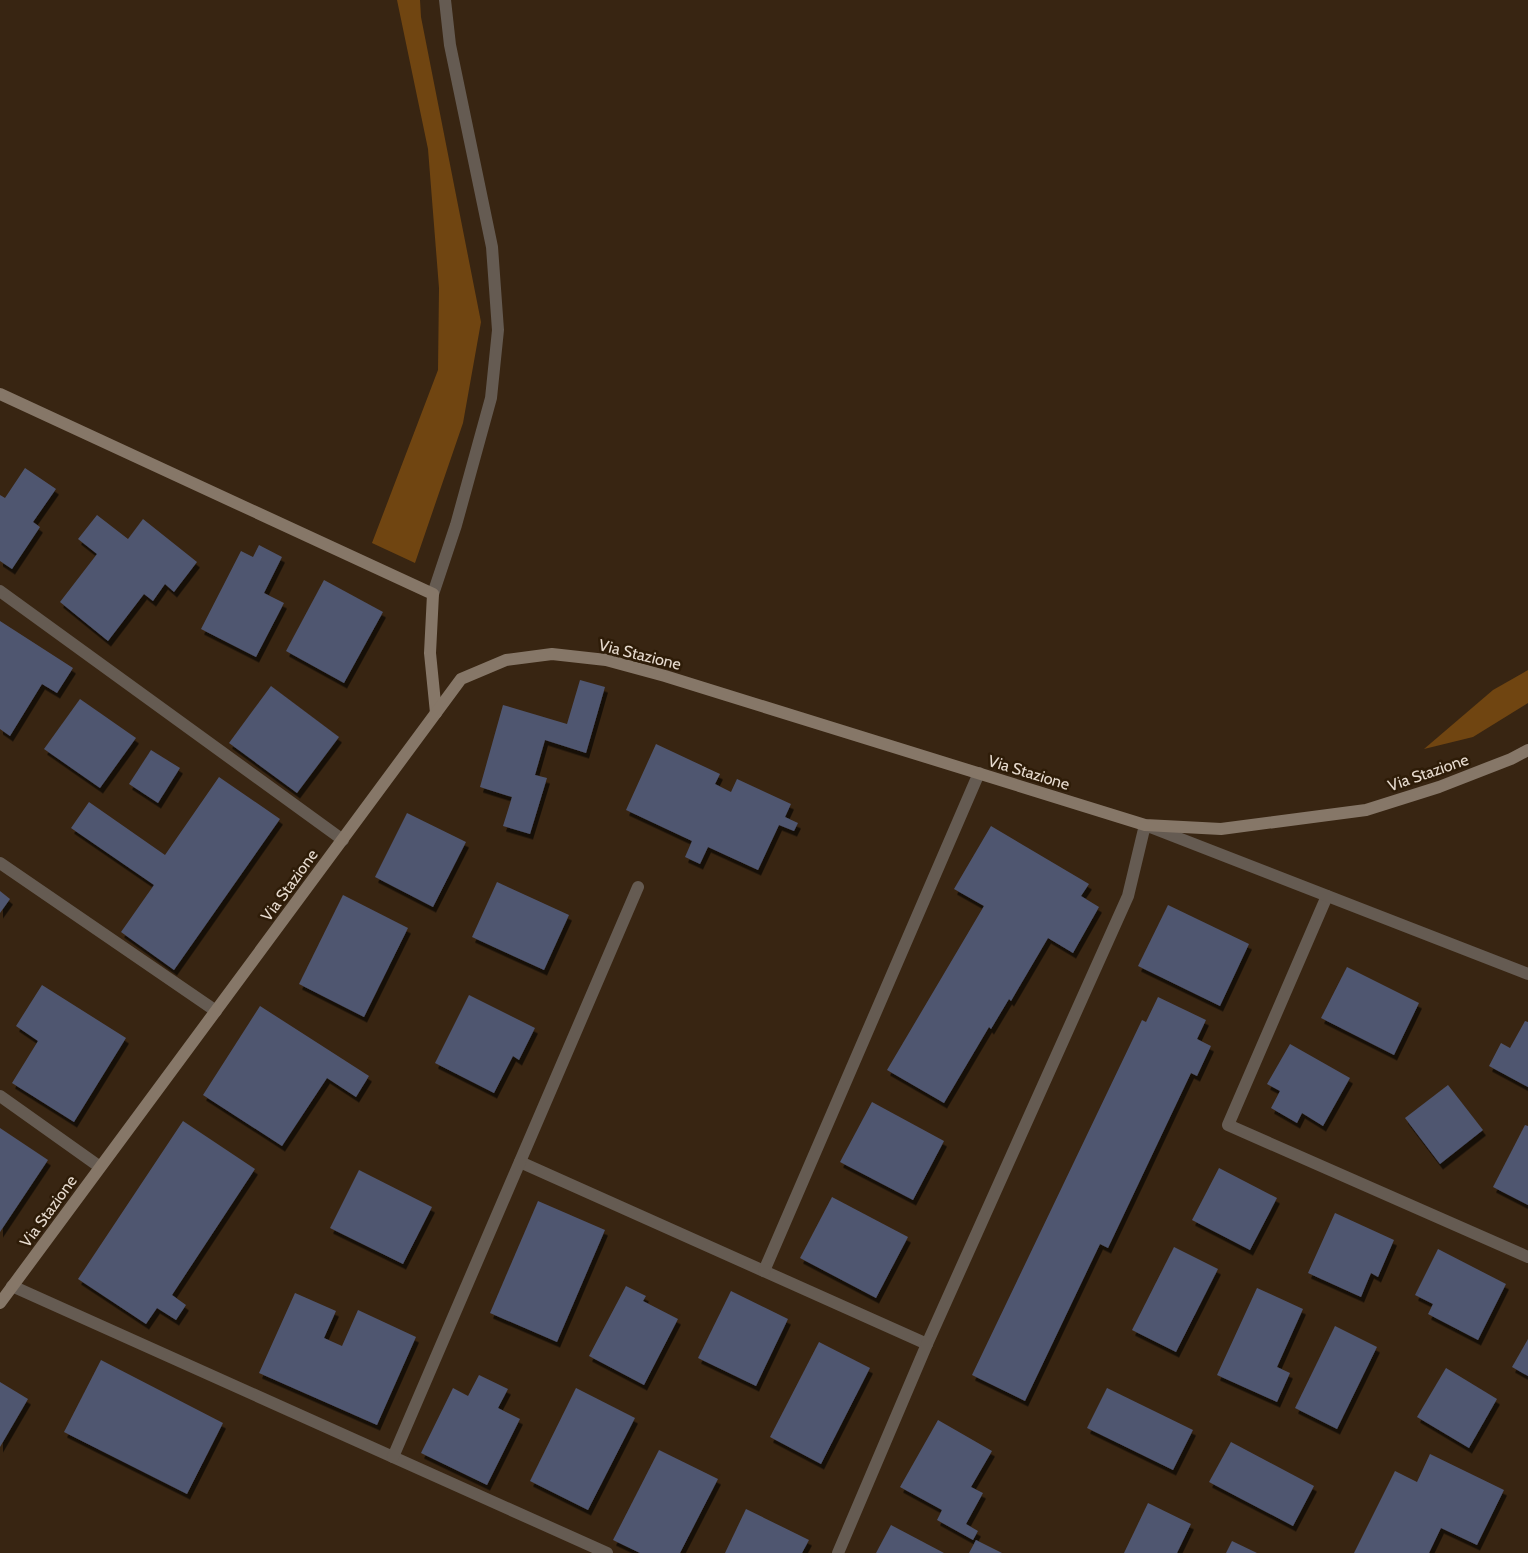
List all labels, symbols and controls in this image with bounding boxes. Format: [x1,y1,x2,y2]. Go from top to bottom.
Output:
street label: Via Stazione [597,635,683,674]
street label: Via Stazione [1385,750,1471,795]
street label: Via Stazione [986,751,1072,794]
street label: Via Stazione [257,846,322,925]
street label: Via Stazione [16,1172,81,1251]

